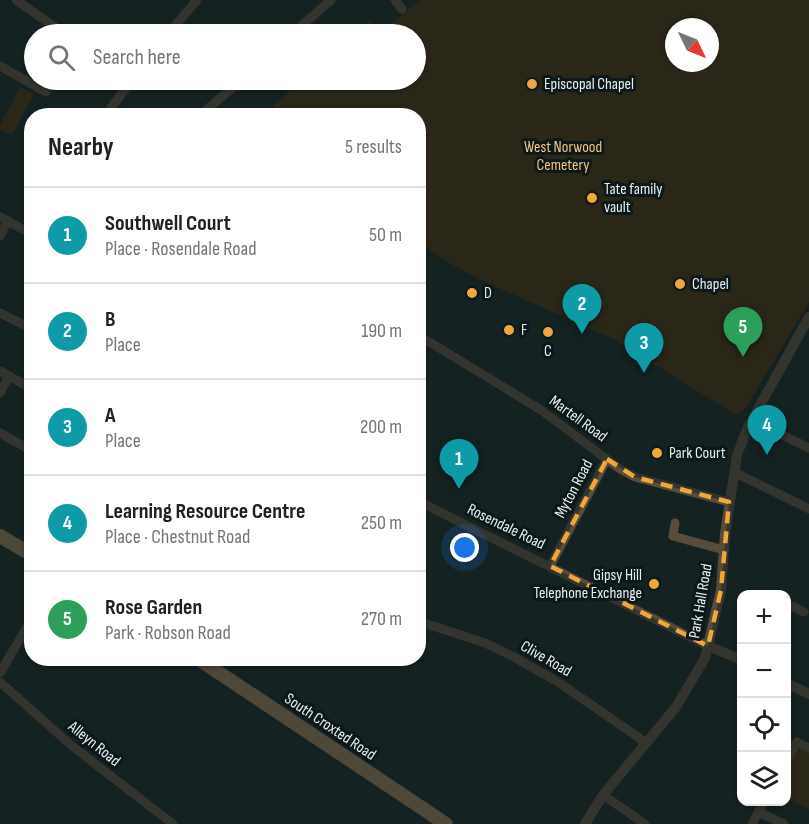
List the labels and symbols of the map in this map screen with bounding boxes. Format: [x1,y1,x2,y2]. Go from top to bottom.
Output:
north arrow [665,18,719,72]
place label: Episcopal Chapel [544,75,634,94]
marker: Episcopal Chapel [525,77,539,91]
park label: West Norwood Cemetery [524,138,602,175]
place label: Tate family vault [604,180,662,217]
marker: Tate family vault [585,191,599,205]
place label: Chapel [692,275,729,294]
marker: Chapel [673,277,687,291]
place label: D [484,284,492,303]
pin: 2 [562,284,602,334]
marker: D [465,286,479,300]
pin: 5 [724,308,762,357]
place label: F [521,321,527,340]
marker: F [502,323,516,337]
pin: 3 [624,324,664,373]
marker: C [541,325,555,339]
place label: C [544,342,552,361]
street label: Martell Road [545,392,611,446]
pin: 4 [748,406,786,455]
pin: 1 [440,440,478,489]
place label: Park Court [669,444,726,463]
marker: Park Court [650,446,664,460]
street label: Myton Road [551,457,597,521]
street label: Rosendale Road [464,500,548,554]
your location [450,533,479,562]
street label: Park Hall Road [685,562,717,640]
place label: Gipsy Hill Telephone Exchange [533,566,642,603]
marker: Gipsy Hill Telephone Exchange [647,577,661,591]
street label: Clive Road [517,637,575,681]
street label: South Croxted Road [281,689,379,765]
street label: Alleyn Road [63,717,124,771]

